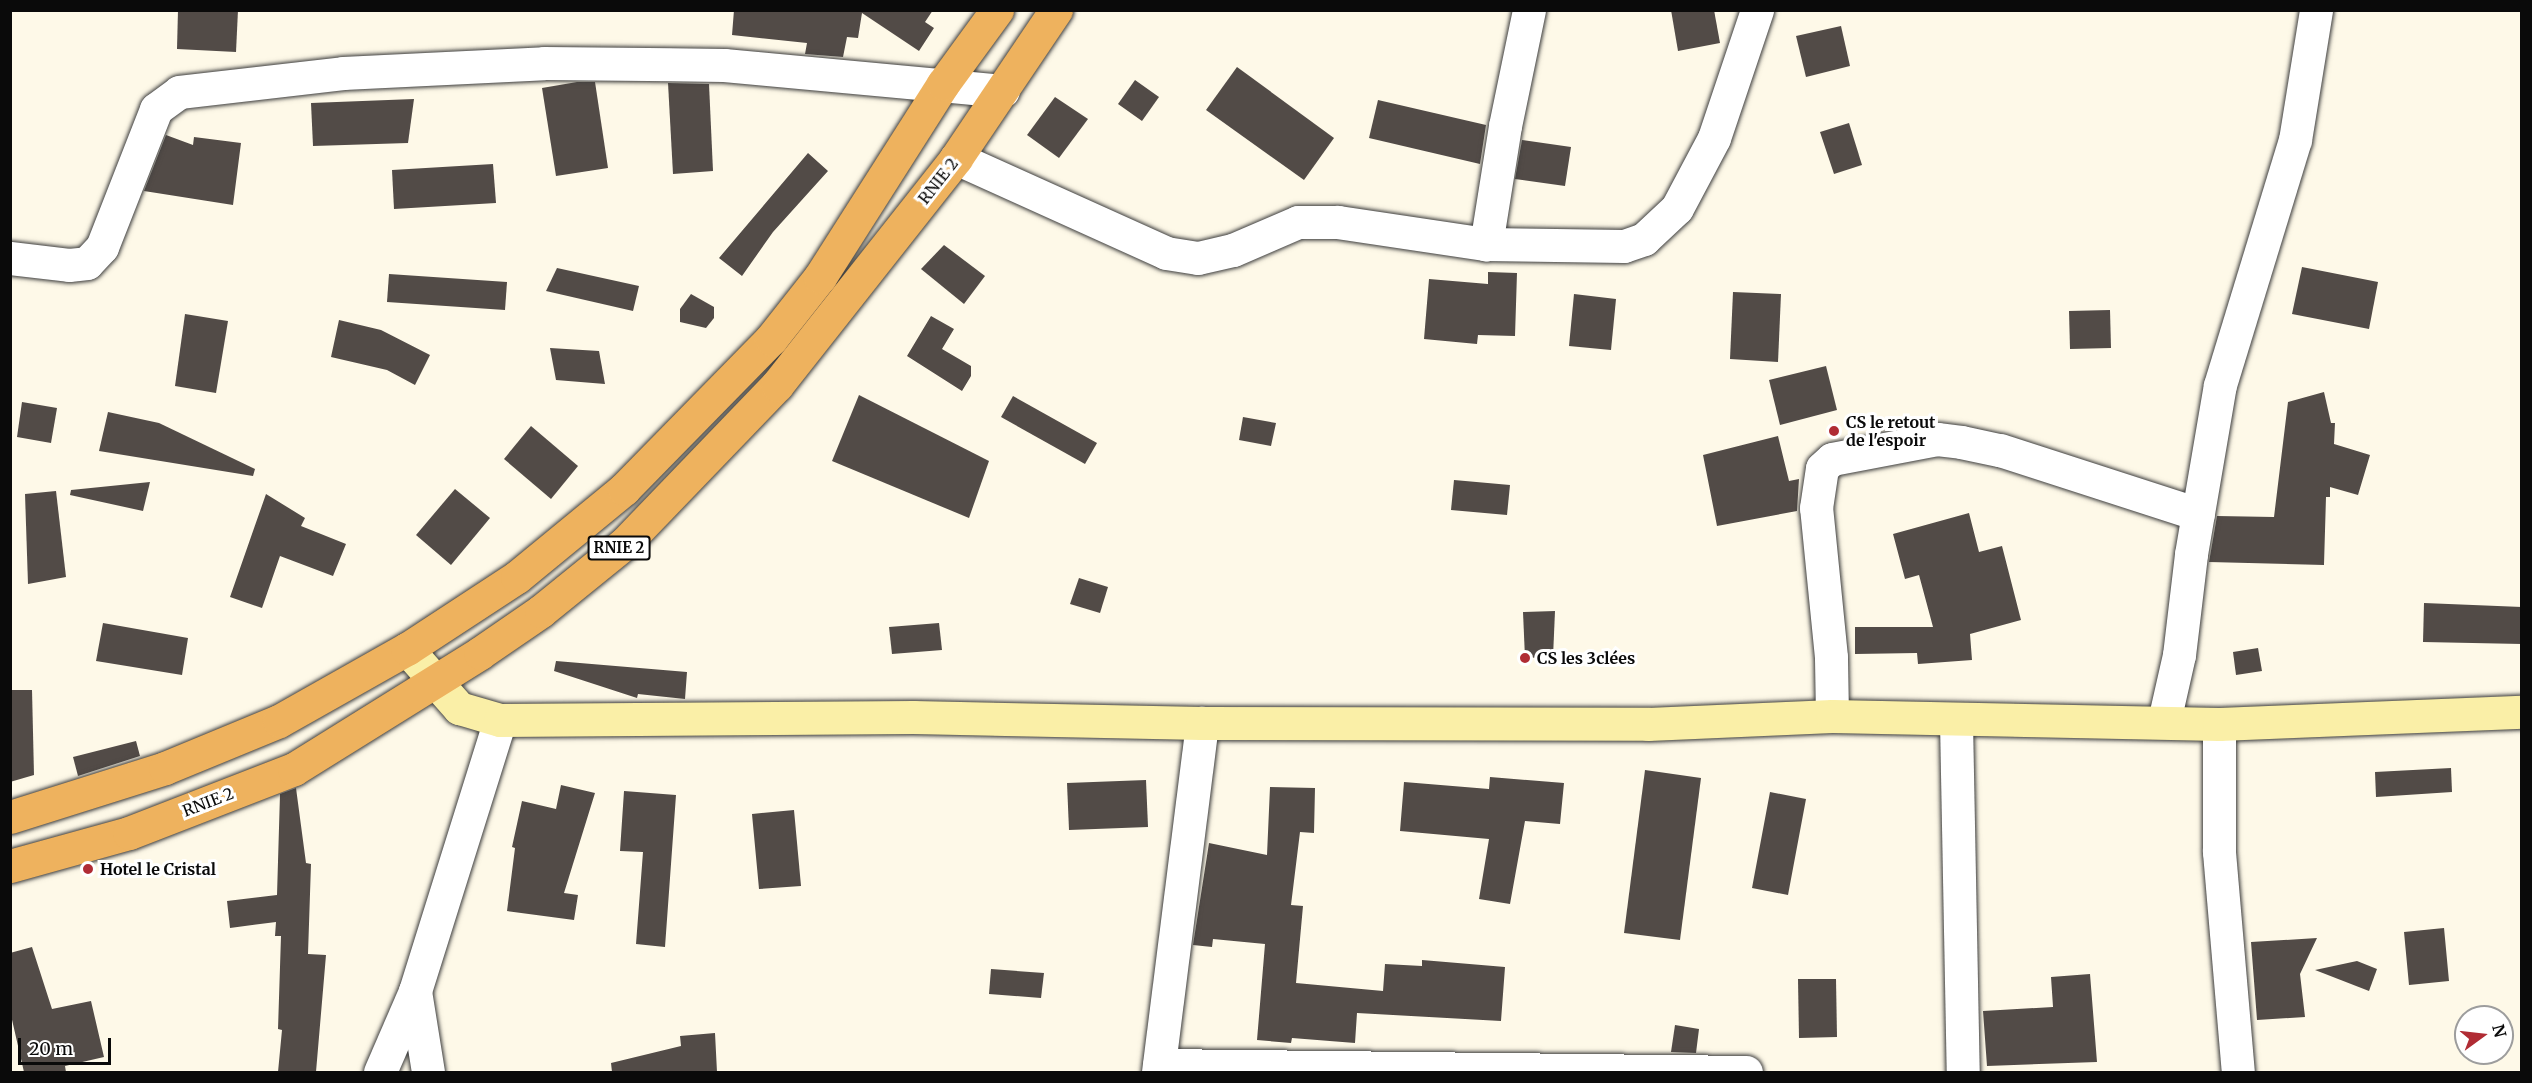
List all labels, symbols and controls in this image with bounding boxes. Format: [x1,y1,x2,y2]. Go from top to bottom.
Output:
street label: RNIE 2 [914,154,962,208]
place label: CS le retout de l'espoir [1846,412,1936,450]
marker: CS le retout de l'espoir [1827,424,1841,438]
road number: RNIE 2 [588,536,650,560]
place label: CS les 3clées [1537,648,1635,668]
marker: CS les 3clées [1518,651,1532,665]
street label: RNIE 2 [180,784,236,820]
place label: Hotel le Cristal [100,859,216,879]
marker: Hotel le Cristal [81,862,95,876]
north arrow [2454,1005,2514,1065]
text: N [2488,1022,2511,1040]
scale bar [21,1026,114,1064]
text: 20 m [29,1037,73,1060]

